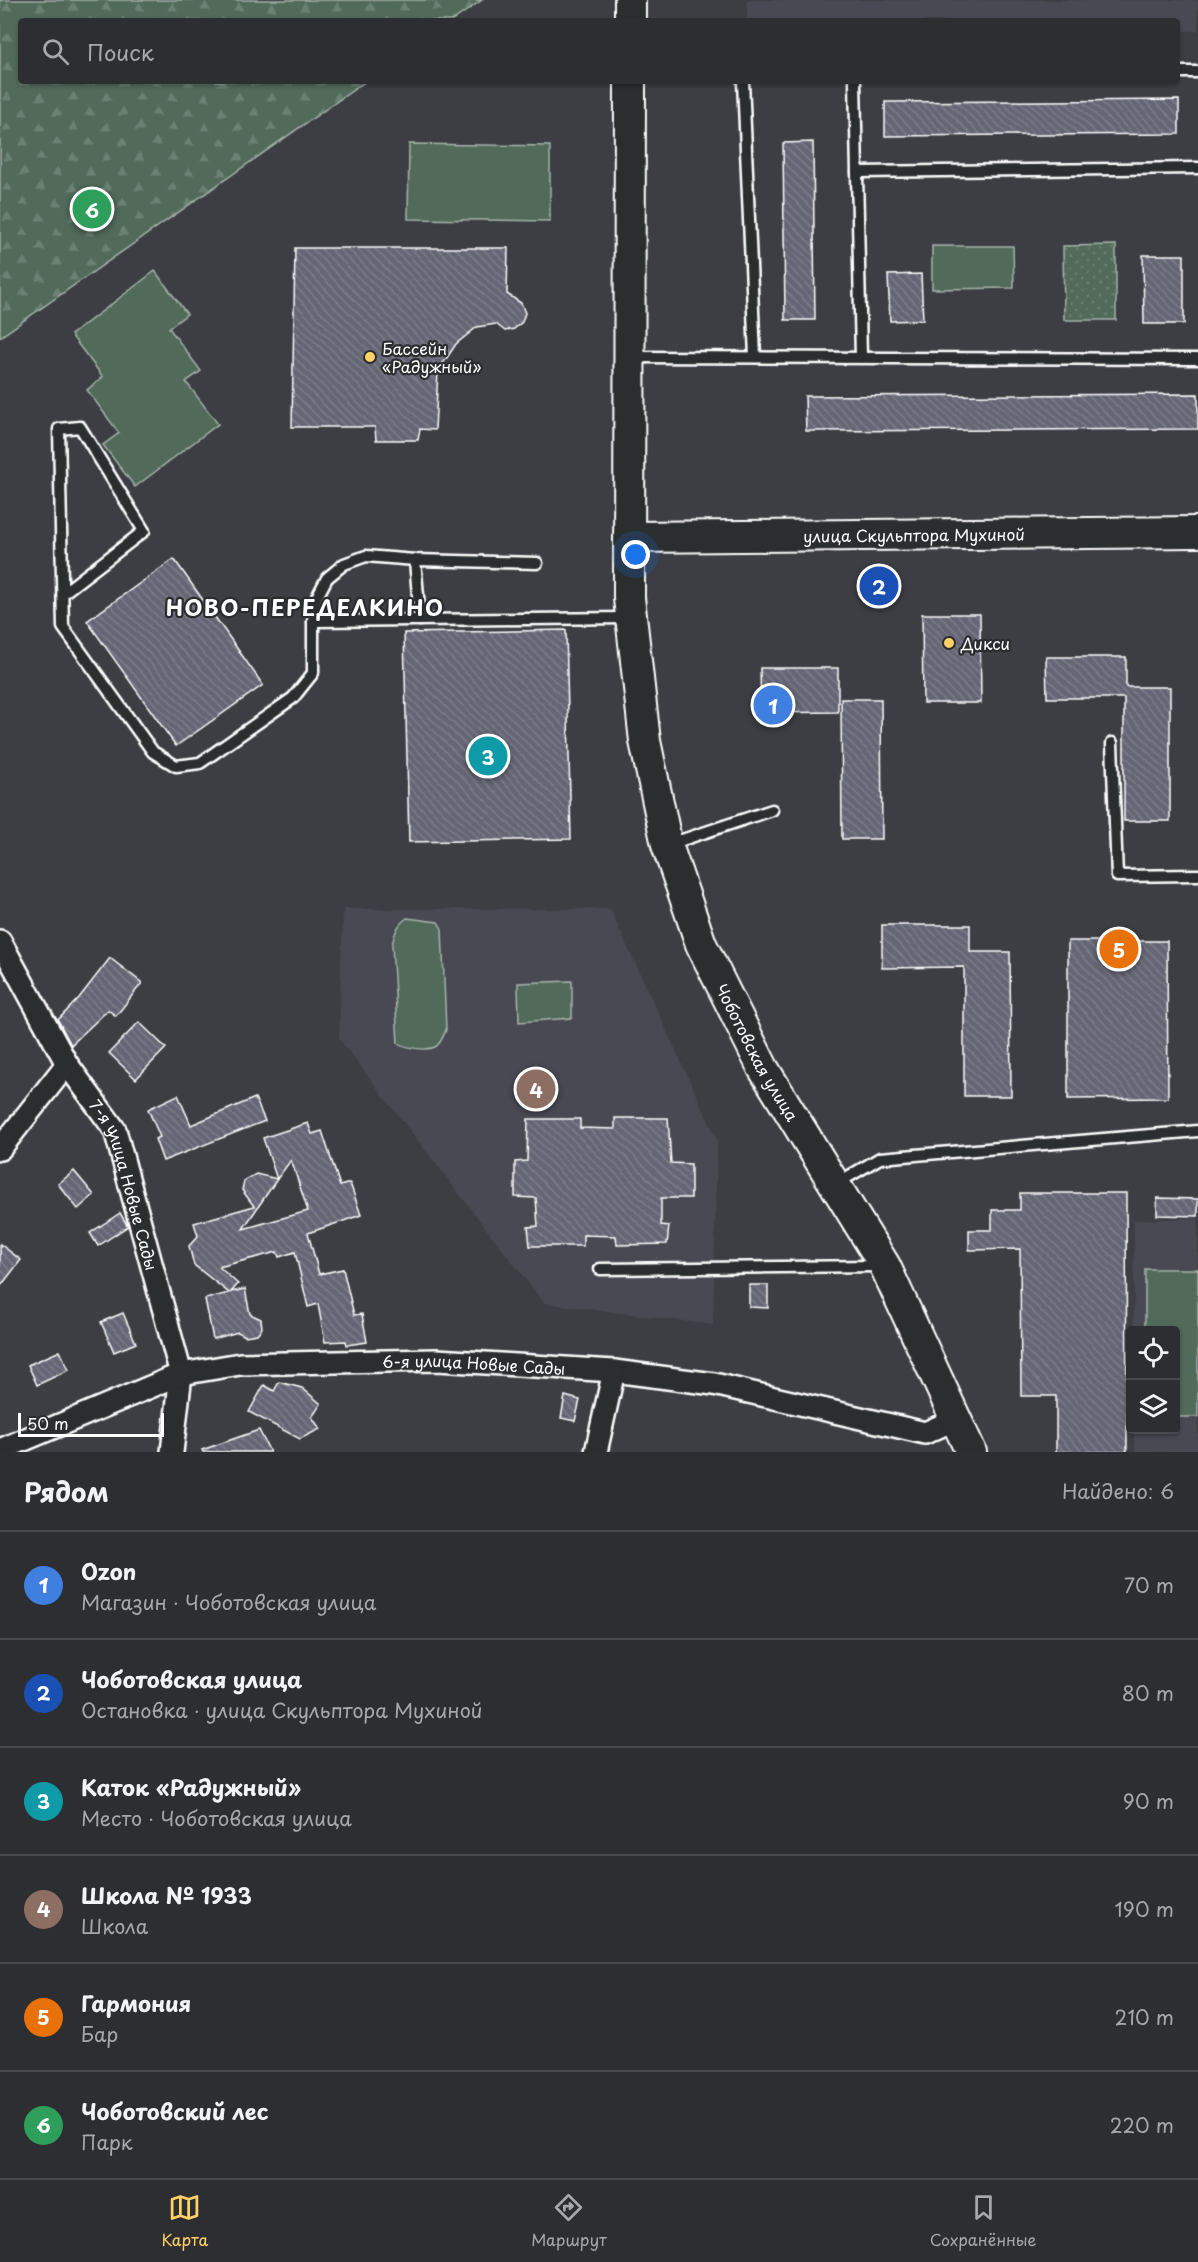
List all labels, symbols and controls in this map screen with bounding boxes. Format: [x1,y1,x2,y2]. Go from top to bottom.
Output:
search box [18,18,1180,84]
icon: search [39,35,72,68]
text: Поиск [87,35,154,68]
pin: 6 [72,186,112,232]
place label: Бассейн «Радужный» [382,336,482,378]
marker: Бассейн «Радужный» [363,350,377,364]
street label: улица Скульптора Мухиной [803,522,1025,547]
your location [621,540,650,569]
pin: 2 [860,564,898,608]
district label: НОВО-ПЕРЕДЕЛКИНО [166,590,444,623]
place label: Дикси [960,631,1010,655]
marker: Дикси [942,636,956,650]
pin: 1 [754,682,792,728]
pin: 3 [468,734,508,778]
pin: 5 [1100,926,1138,972]
street label: Чоботовская улица [711,979,805,1125]
pin: 4 [516,1066,556,1112]
street label: 7-я улица Новые Сады [84,1094,164,1273]
map controls [1126,1326,1180,1434]
button: locate [1126,1326,1180,1380]
street label: 6-я улица Новые Сады [382,1348,566,1380]
button: layers [1126,1380,1180,1434]
scale bar [18,1410,164,1438]
text: 50 m [27,1411,68,1435]
text: Рядом [24,1472,109,1511]
text: Найдено: 6 [1062,1476,1174,1506]
text: Ozon [81,1554,136,1587]
text: 1 [39,1570,48,1600]
text: 70 m [1124,1570,1174,1600]
text: Магазин · Чоботовская улица [81,1587,376,1617]
text: Чоботовская улица [81,1662,302,1695]
text: 2 [36,1678,51,1708]
text: 80 m [1122,1678,1174,1708]
text: Остановка · улица Скульптора Мухиной [81,1695,483,1725]
text: Каток «Радужный» [81,1770,301,1803]
text: 3 [37,1786,50,1816]
text: 90 m [1123,1786,1174,1816]
text: Место · Чоботовская улица [81,1803,352,1833]
text: Школа № 1933 [81,1878,252,1911]
text: 4 [37,1894,50,1924]
text: 190 m [1115,1894,1174,1924]
text: Школа [81,1911,148,1941]
text: Гармония [81,1986,191,2019]
text: 5 [37,2002,50,2032]
text: 210 m [1115,2002,1174,2032]
text: Бар [81,2019,118,2049]
text: Чоботовский лес [81,2094,269,2127]
text: 6 [36,2110,51,2140]
text: 220 m [1110,2110,1174,2140]
text: Парк [81,2127,133,2157]
tab: Карта [161,2191,208,2251]
tab: Маршрут [531,2191,607,2251]
tab: Сохранённые [930,2191,1037,2251]

